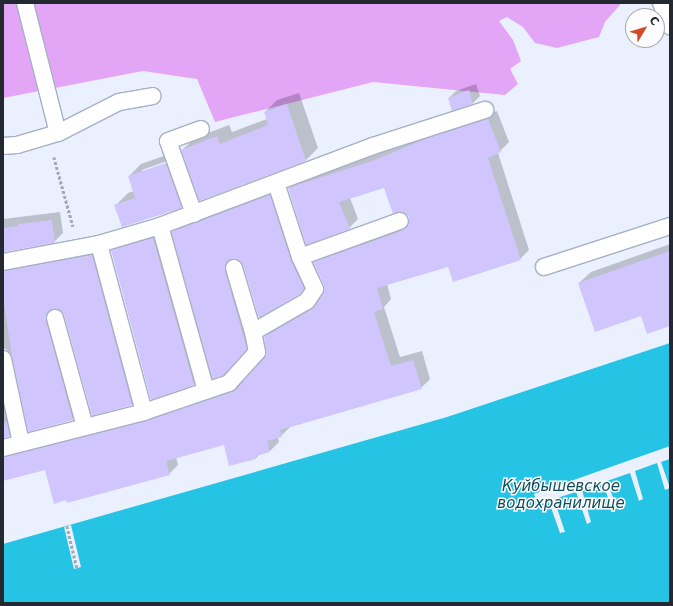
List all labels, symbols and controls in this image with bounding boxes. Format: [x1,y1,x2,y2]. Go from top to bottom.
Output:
north arrow [625,8,665,48]
text: С [646,14,662,28]
water label: Куйбышевское водохранилище [497,477,625,512]

